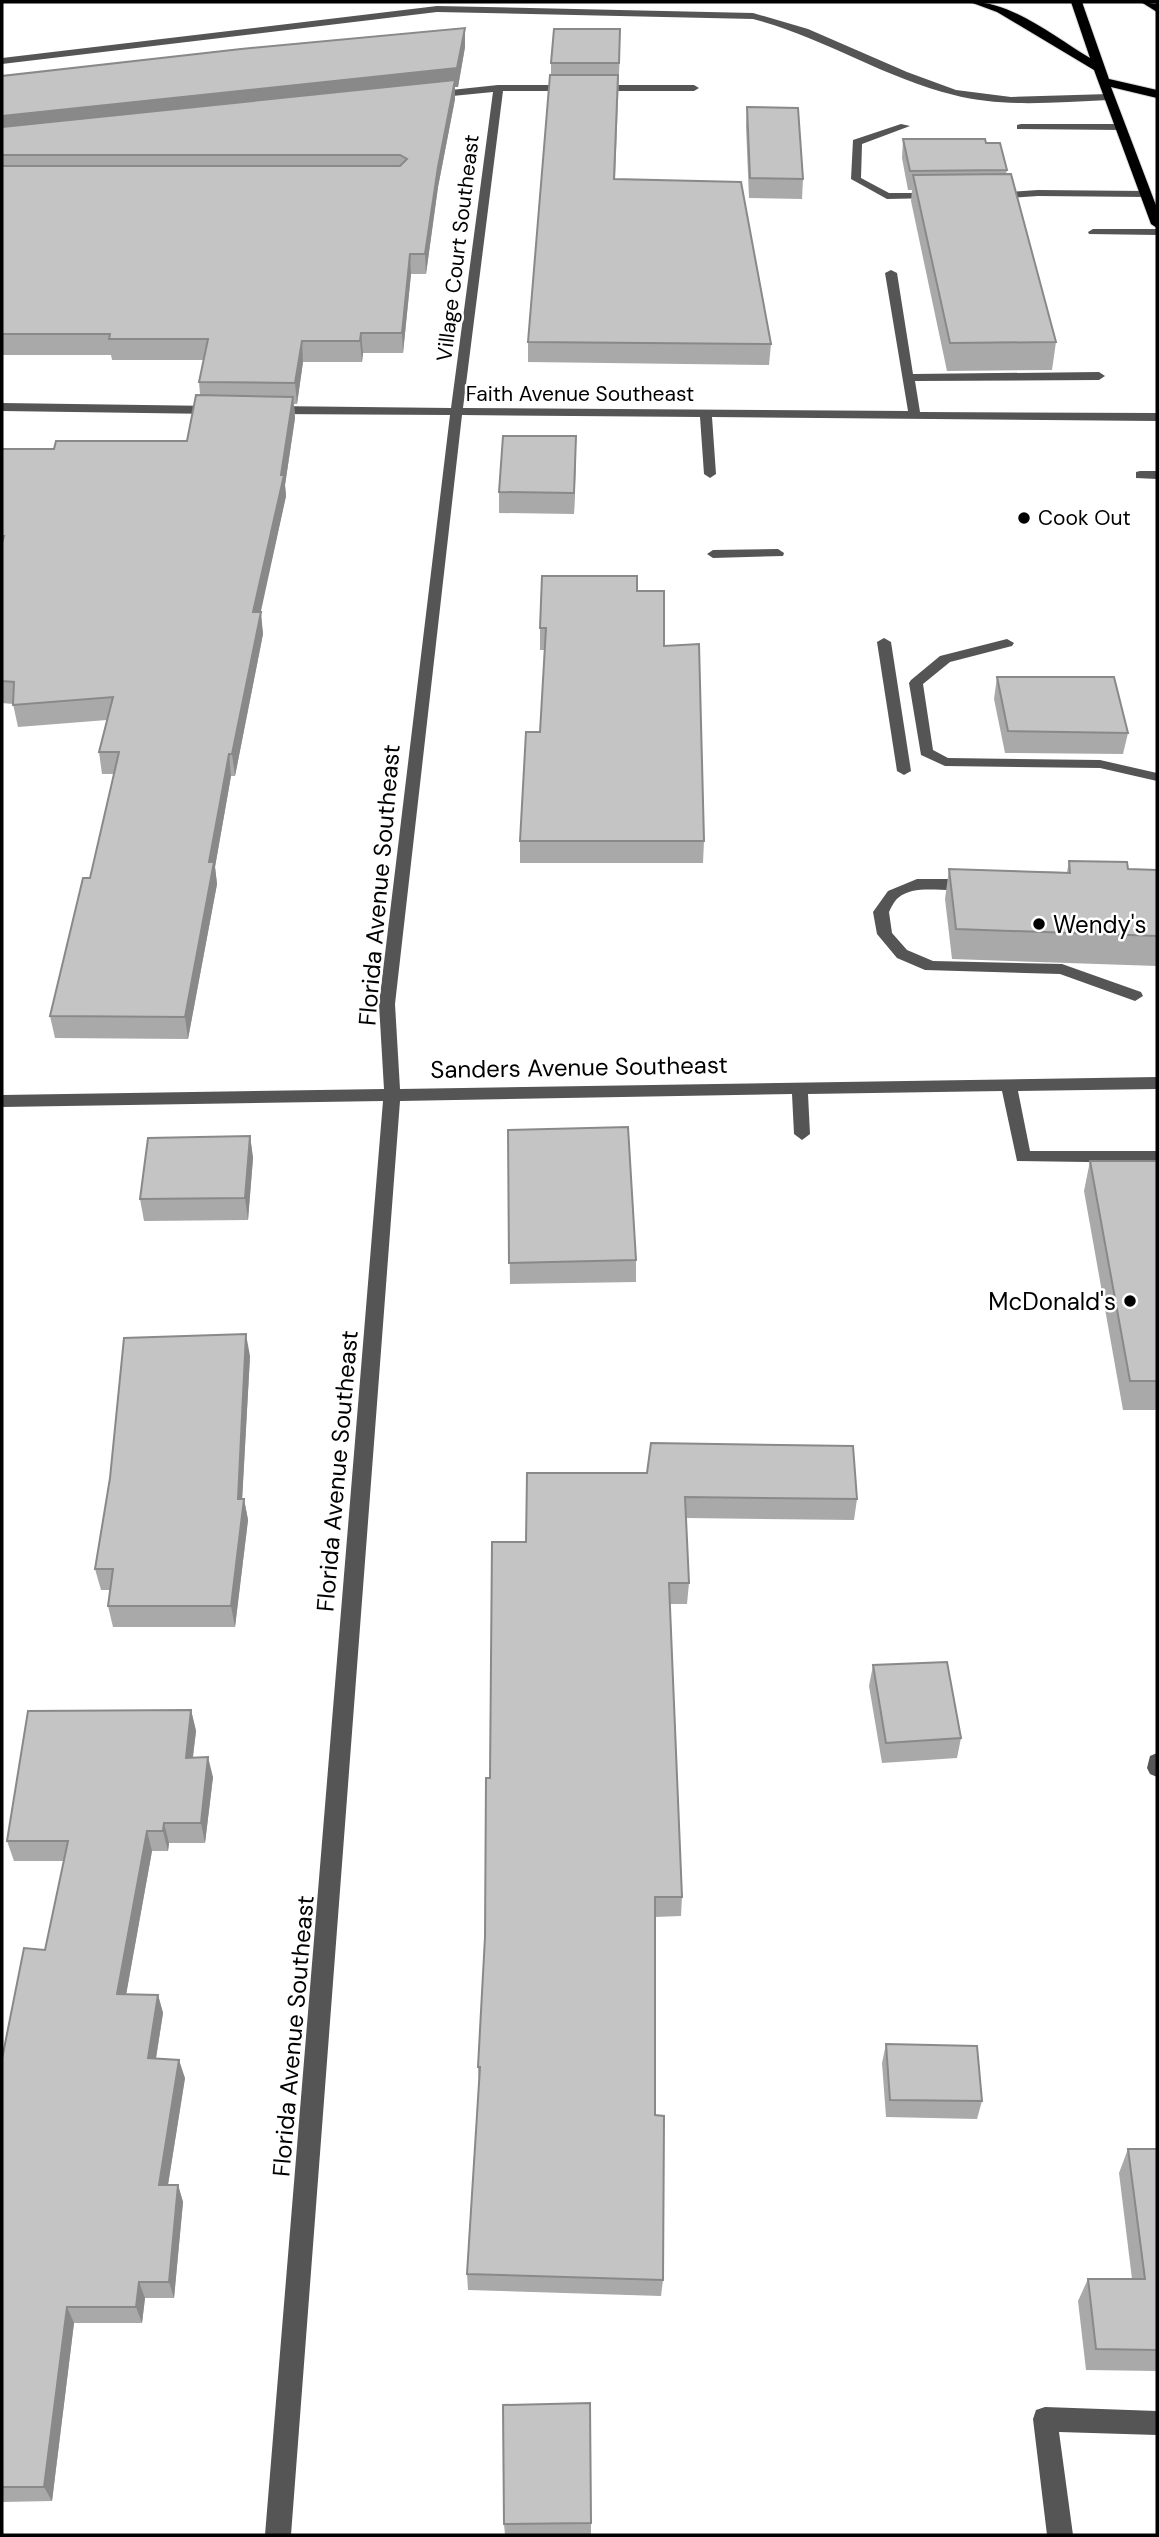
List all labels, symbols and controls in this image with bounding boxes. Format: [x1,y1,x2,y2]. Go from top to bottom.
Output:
street label: Village Court Southeast [430,133,486,363]
street label: Faith Avenue Southeast [466,380,694,408]
place label: Cook Out [1038,504,1131,532]
marker: Cook Out [1016,510,1032,526]
street label: Florida Avenue Southeast [351,743,407,1027]
place label: Wendy's [1053,909,1147,940]
marker: Wendy's [1031,916,1047,932]
street label: Sanders Avenue Southeast [430,1049,728,1085]
place label: McDonald's [988,1286,1116,1317]
marker: McDonald's [1122,1293,1138,1309]
street label: Florida Avenue Southeast [309,1329,365,1613]
street label: Florida Avenue Southeast [265,1894,321,2178]

